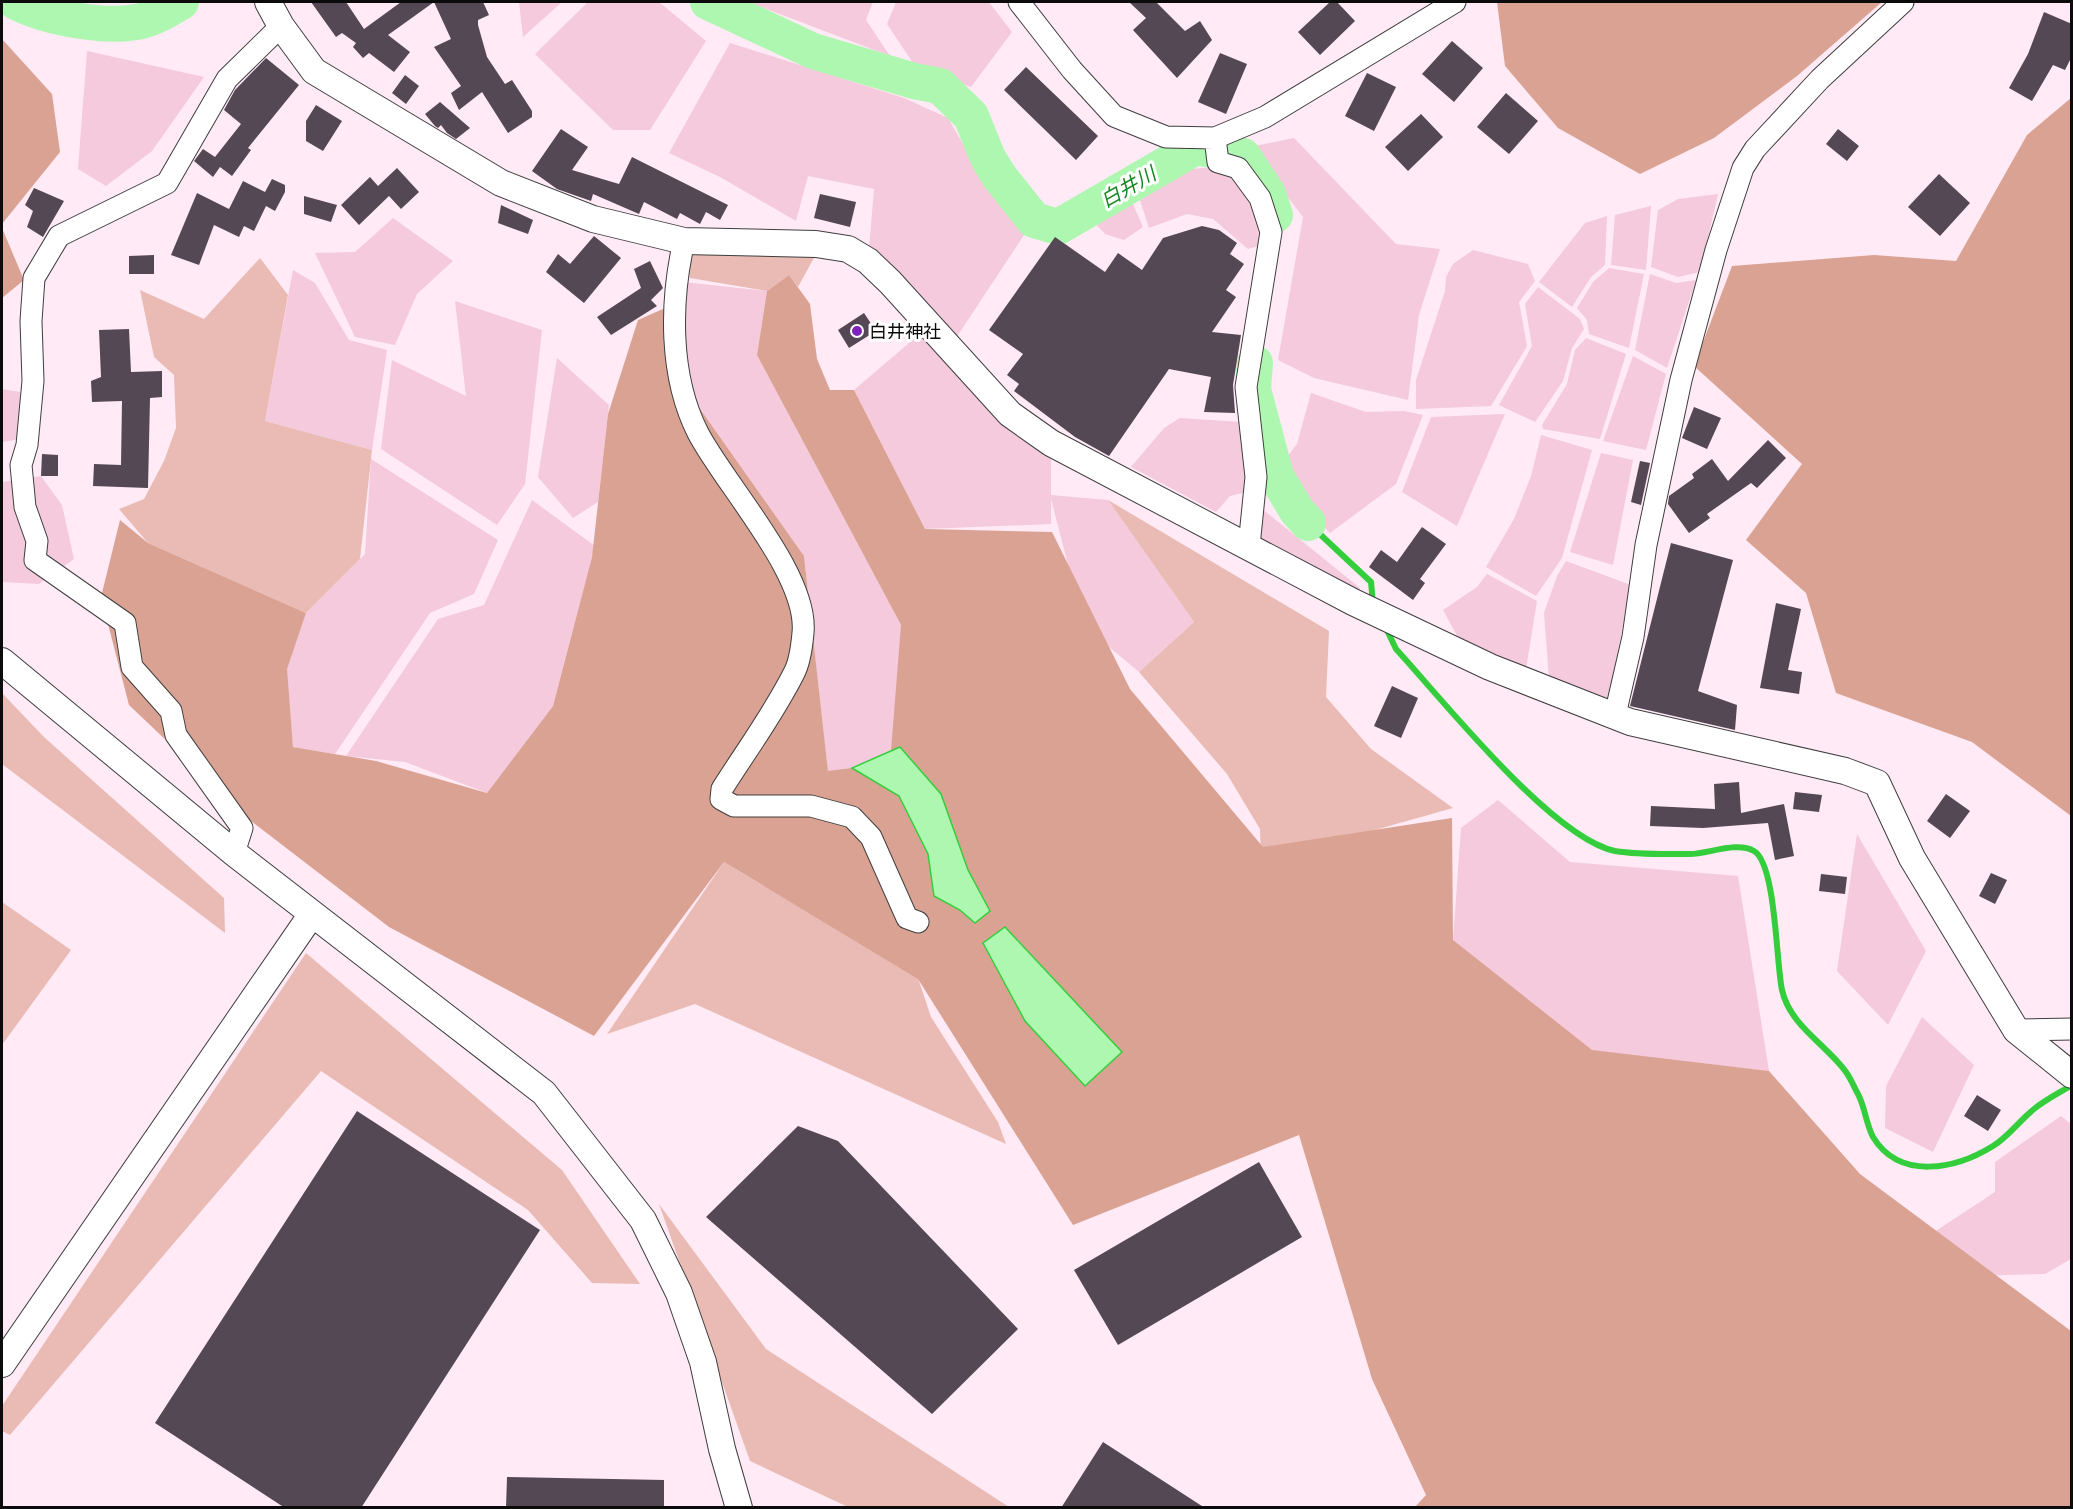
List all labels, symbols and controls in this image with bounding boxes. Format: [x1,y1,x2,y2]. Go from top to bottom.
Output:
water label: 白井川 [1095,159,1163,214]
place label: 白井神社 [869,319,941,344]
marker: 白井神社 [850,324,864,338]

